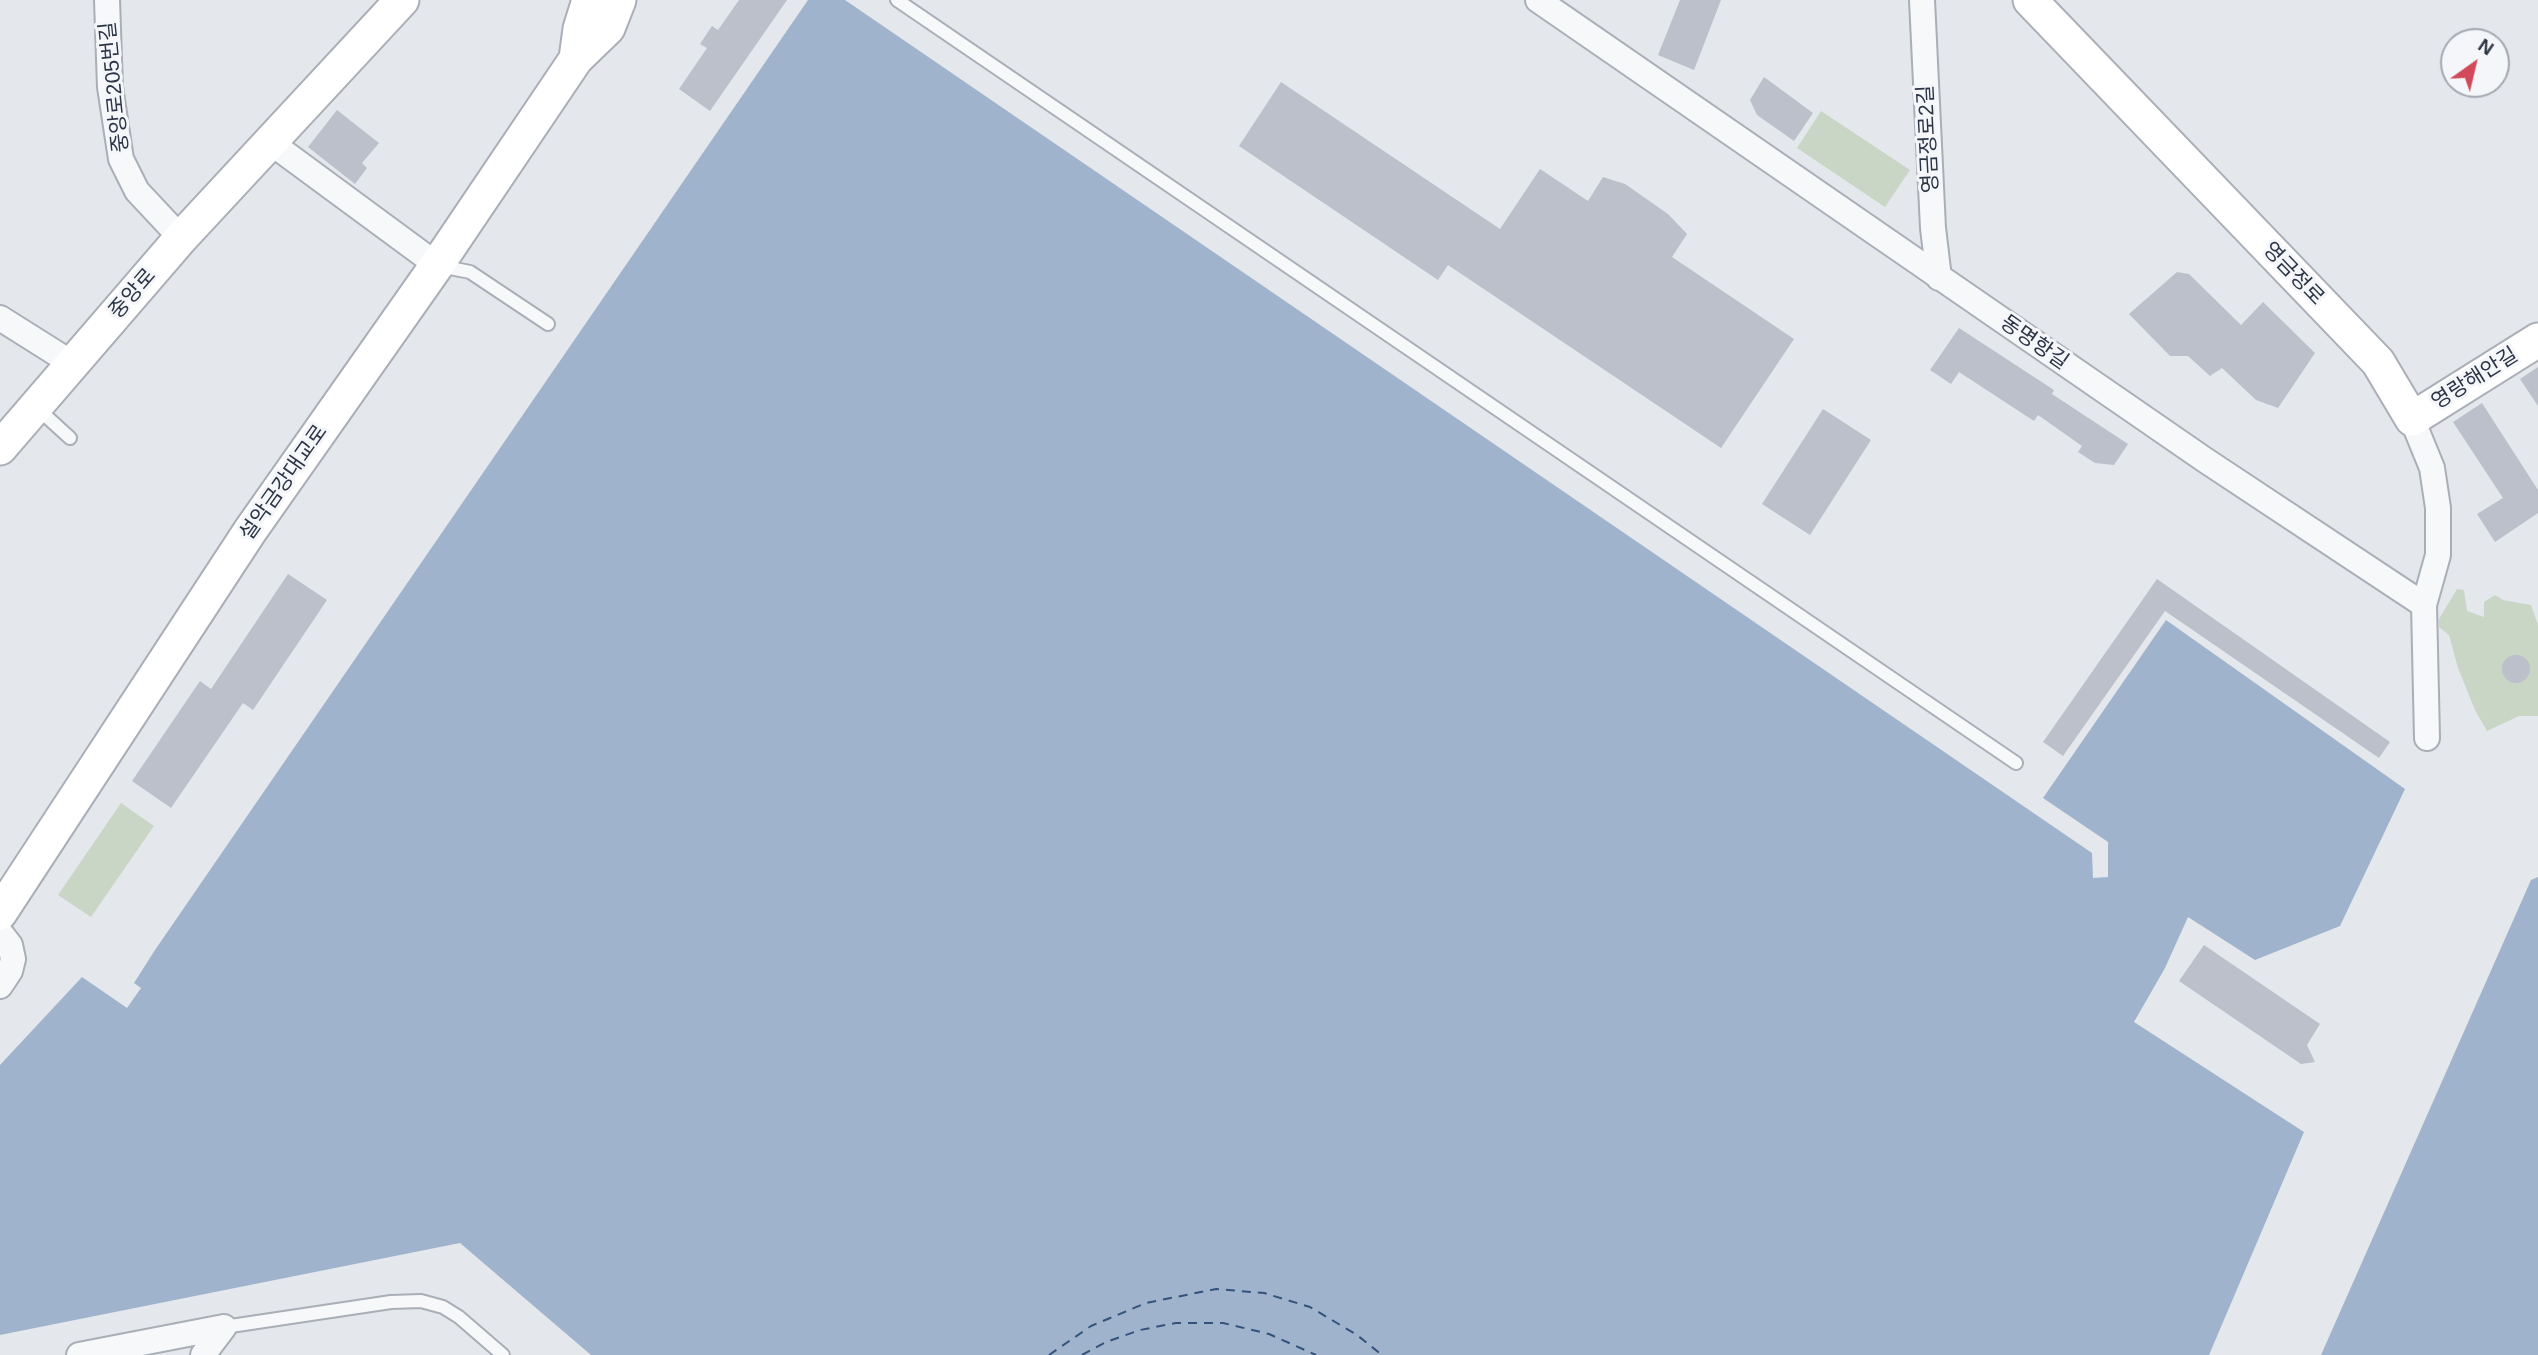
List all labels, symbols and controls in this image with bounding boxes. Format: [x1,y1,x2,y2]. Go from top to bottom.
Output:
street label: 중앙로205번길 [96,20,134,154]
north arrow [2440,28,2510,98]
text: N [2474,34,2497,59]
street label: 영금정로2길 [1914,84,1944,194]
street label: 영금정로 [2257,237,2329,311]
street label: 중앙로 [104,264,162,324]
street label: 동명항길 [1995,311,2073,375]
street label: 영랑해안길 [2427,343,2523,415]
street label: 설악금강대교로 [235,420,333,546]

